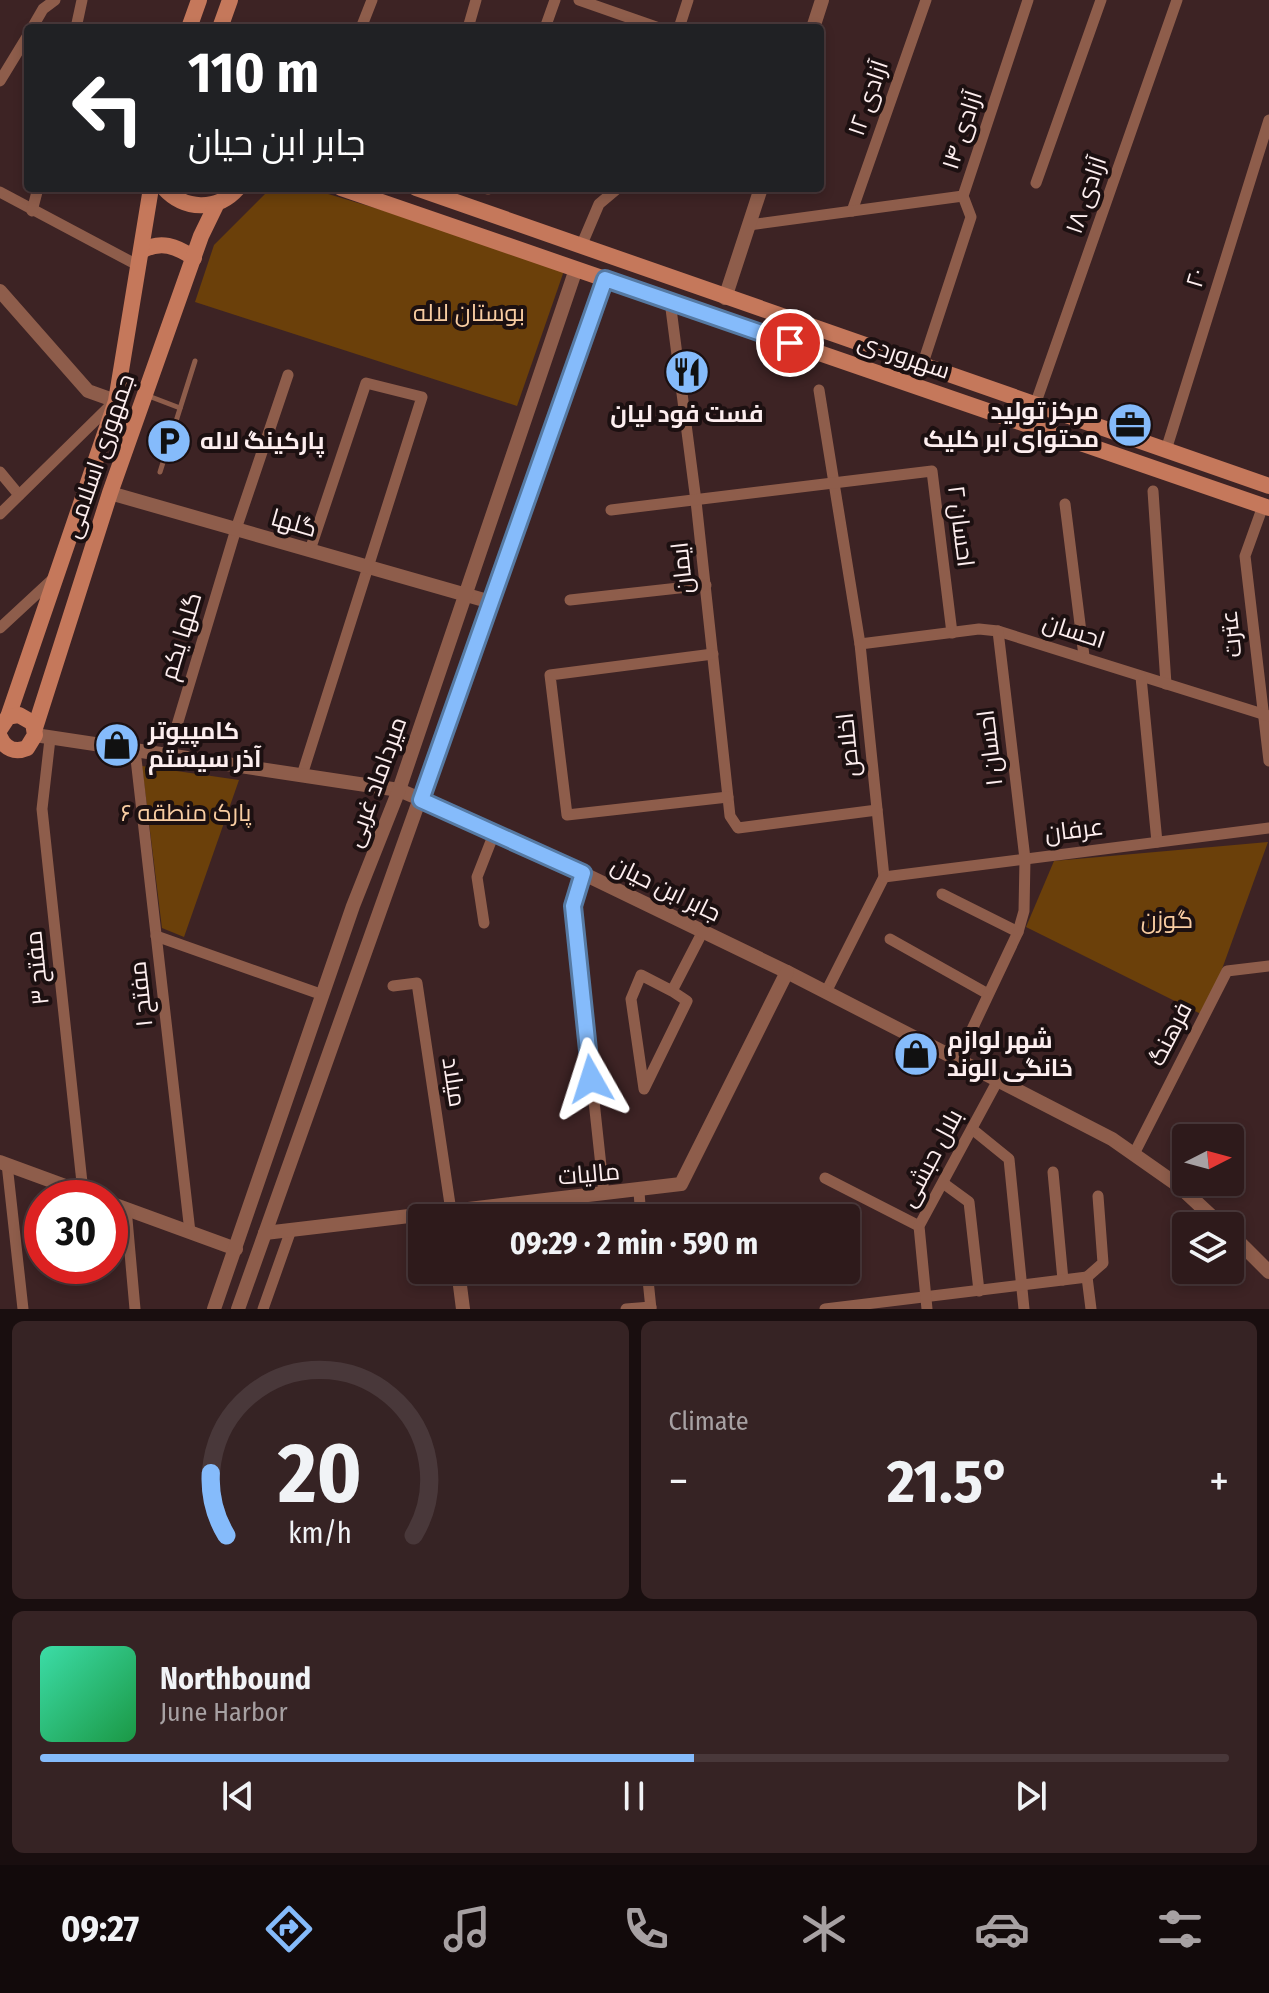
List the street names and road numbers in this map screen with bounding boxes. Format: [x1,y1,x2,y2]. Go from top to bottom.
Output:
street label: آزادی ۱۲ [842,56,894,139]
street label: آزادی ۱۴ [936,86,988,173]
street label: آزادی ۱۸ [1060,152,1112,238]
street label: ۲۰ [1180,265,1212,291]
street label: سهروردی [854,327,954,385]
street label: جمهوری اسلامی [58,370,140,542]
street label: احسان ۲ [942,484,980,568]
street label: گلها [268,503,320,543]
street label: ایمان [665,541,699,595]
street label: گلها یکم [154,589,209,684]
street label: احسان [1039,608,1109,654]
street label: عترت [1215,609,1247,659]
street label: احسان ۱ [971,708,1009,788]
street label: اخلاص [831,711,865,779]
street label: میرداماد غربی [340,713,412,851]
street label: عرفان [1043,813,1105,847]
street label: جابر ابن حیان [607,850,725,928]
street label: مفتح ۳ [19,929,57,1007]
street label: مفتح ۱ [124,960,160,1028]
street label: فرهنگ [1142,998,1198,1070]
street label: میلاد [436,1055,472,1109]
street label: بلال حبشی [894,1104,968,1212]
street label: مالیات [557,1157,621,1191]

